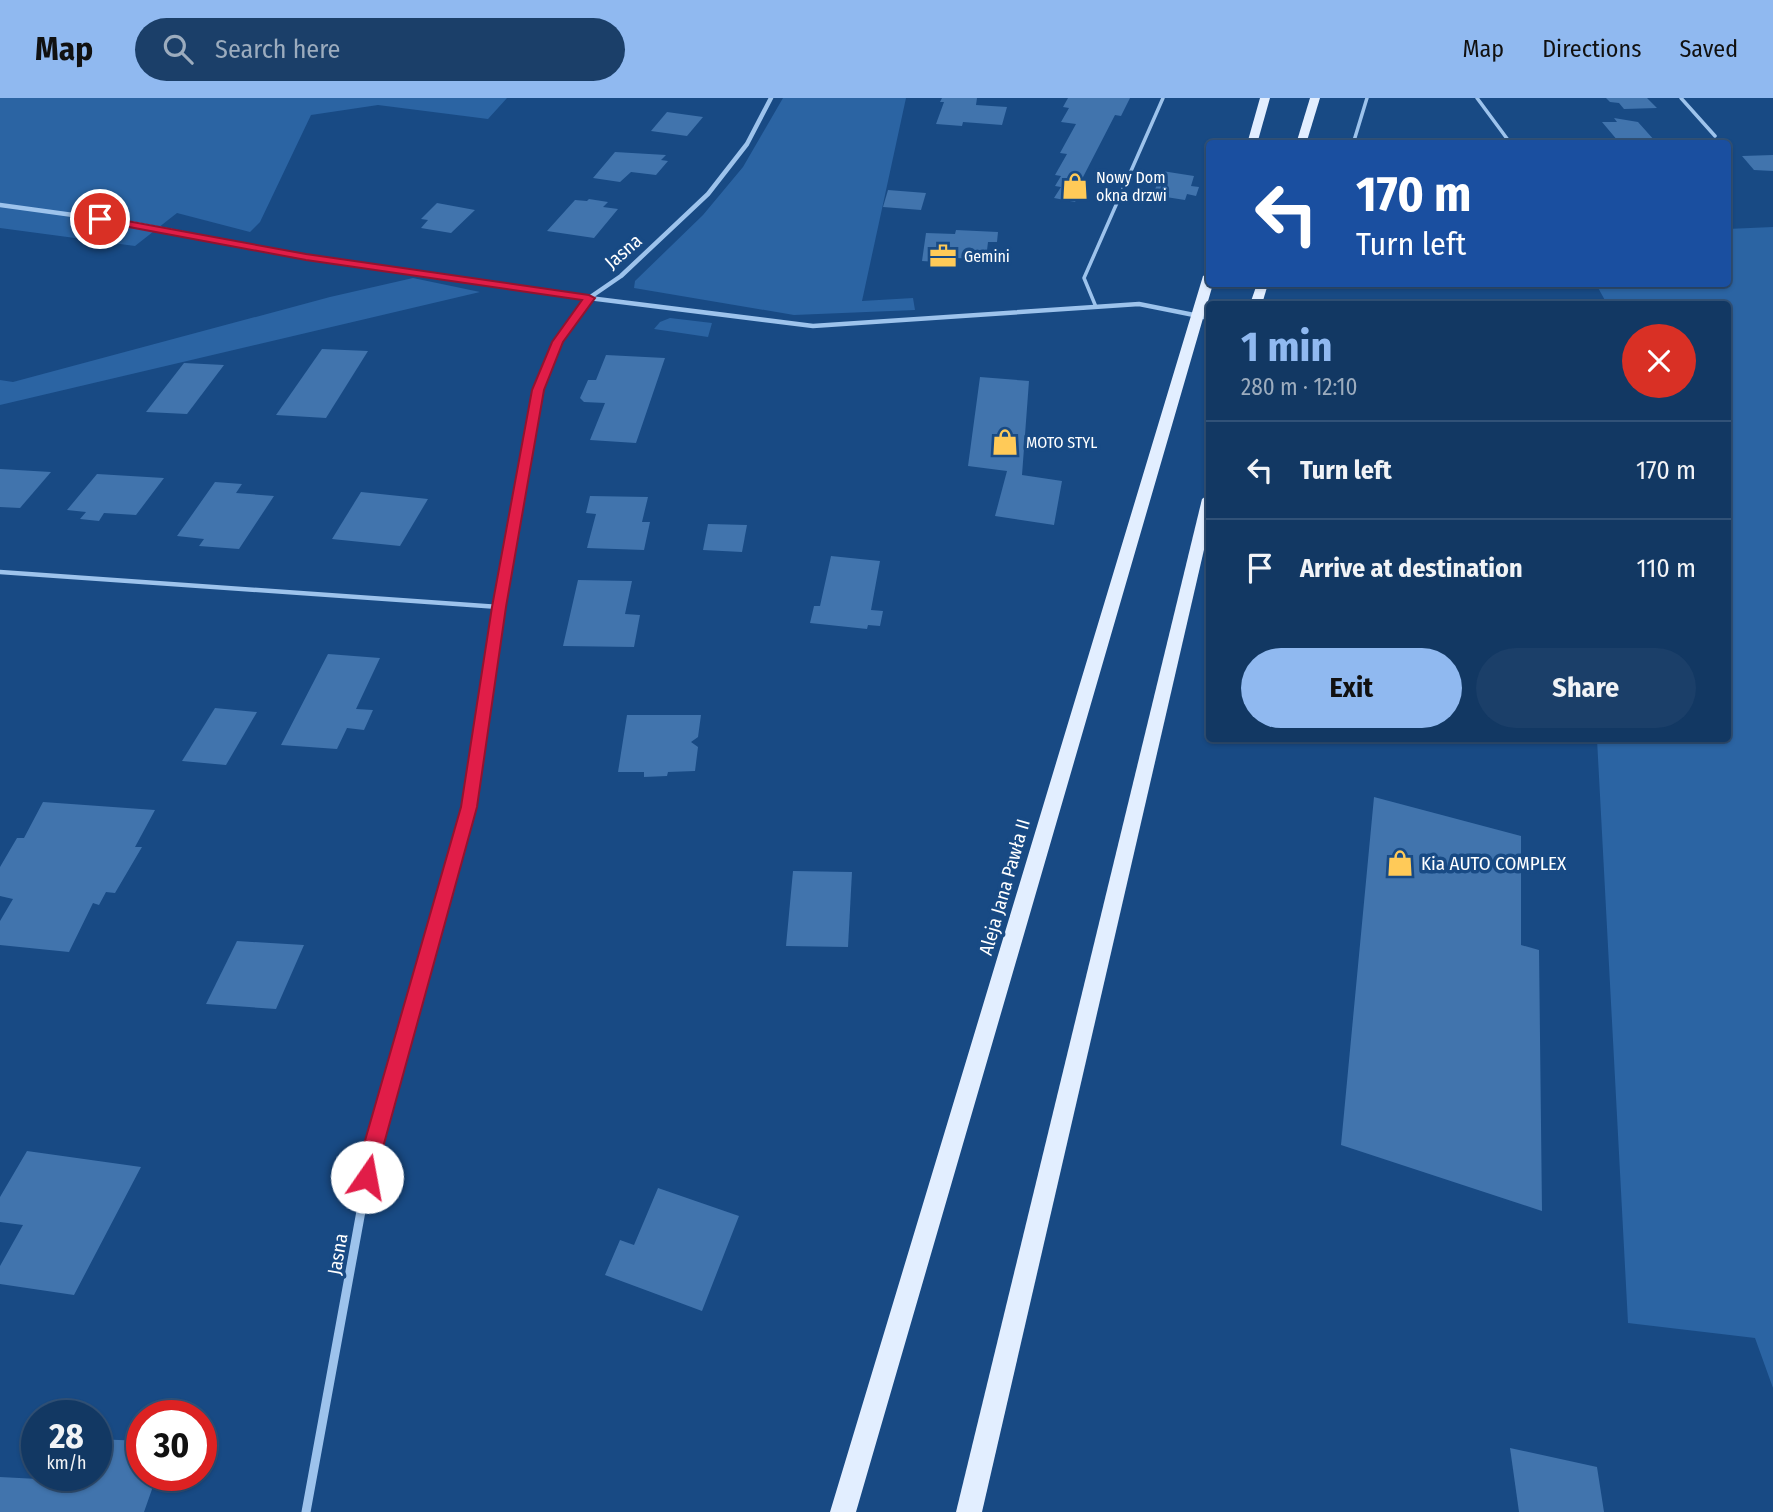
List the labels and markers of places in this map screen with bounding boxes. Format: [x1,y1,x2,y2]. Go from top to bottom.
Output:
place label: Nowy Dom okna drzwi [1096,168,1167,205]
shop icon: Nowy Dom okna drzwi [1060,171,1090,201]
pin [70,189,130,249]
office icon: Gemini [928,241,958,271]
place label: Gemini [964,247,1010,266]
shop icon: MOTO STYL [990,427,1020,457]
place label: MOTO STYL [1026,433,1097,452]
shop icon: Kia AUTO COMPLEX [1385,848,1415,878]
place label: Kia AUTO COMPLEX [1421,852,1567,875]

